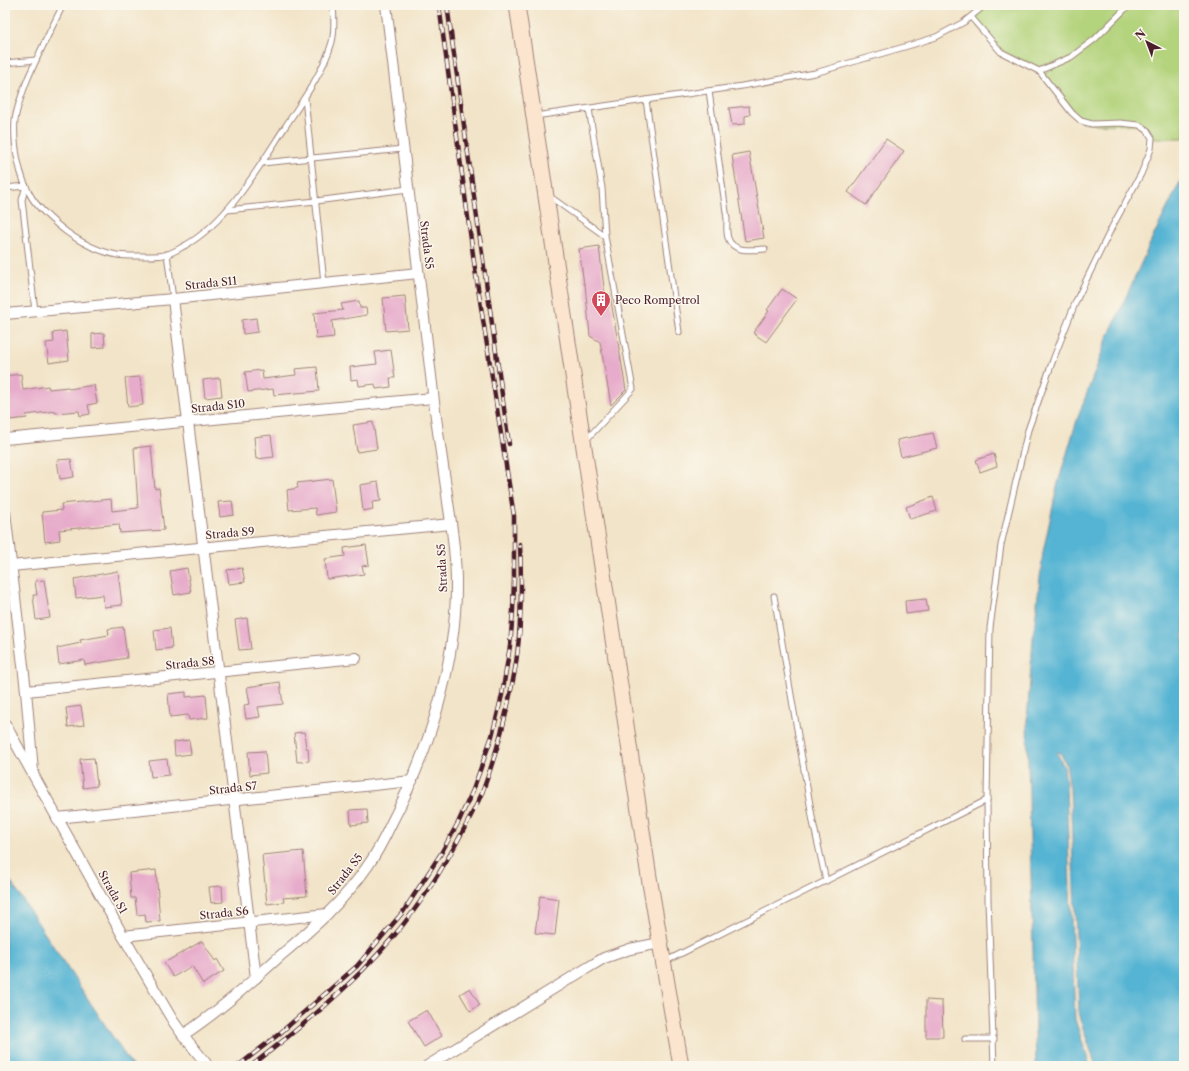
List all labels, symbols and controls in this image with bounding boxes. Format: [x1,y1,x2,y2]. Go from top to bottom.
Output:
north arrow [1127,22,1167,62]
text: N [1132,26,1149,43]
street label: Strada S5 [417,220,437,270]
street label: Strada S11 [184,273,238,293]
building icon: Peco Rompetrol [590,289,612,317]
place label: Peco Rompetrol [615,293,701,307]
street label: Strada S10 [190,396,246,416]
street label: Strada S9 [205,524,255,542]
street label: Strada S5 [434,543,450,593]
street label: Strada S8 [165,653,215,673]
street label: Strada S7 [208,778,258,797]
street label: Strada S5 [324,850,366,898]
street label: Strada S1 [95,868,131,916]
street label: Strada S6 [199,903,250,923]

